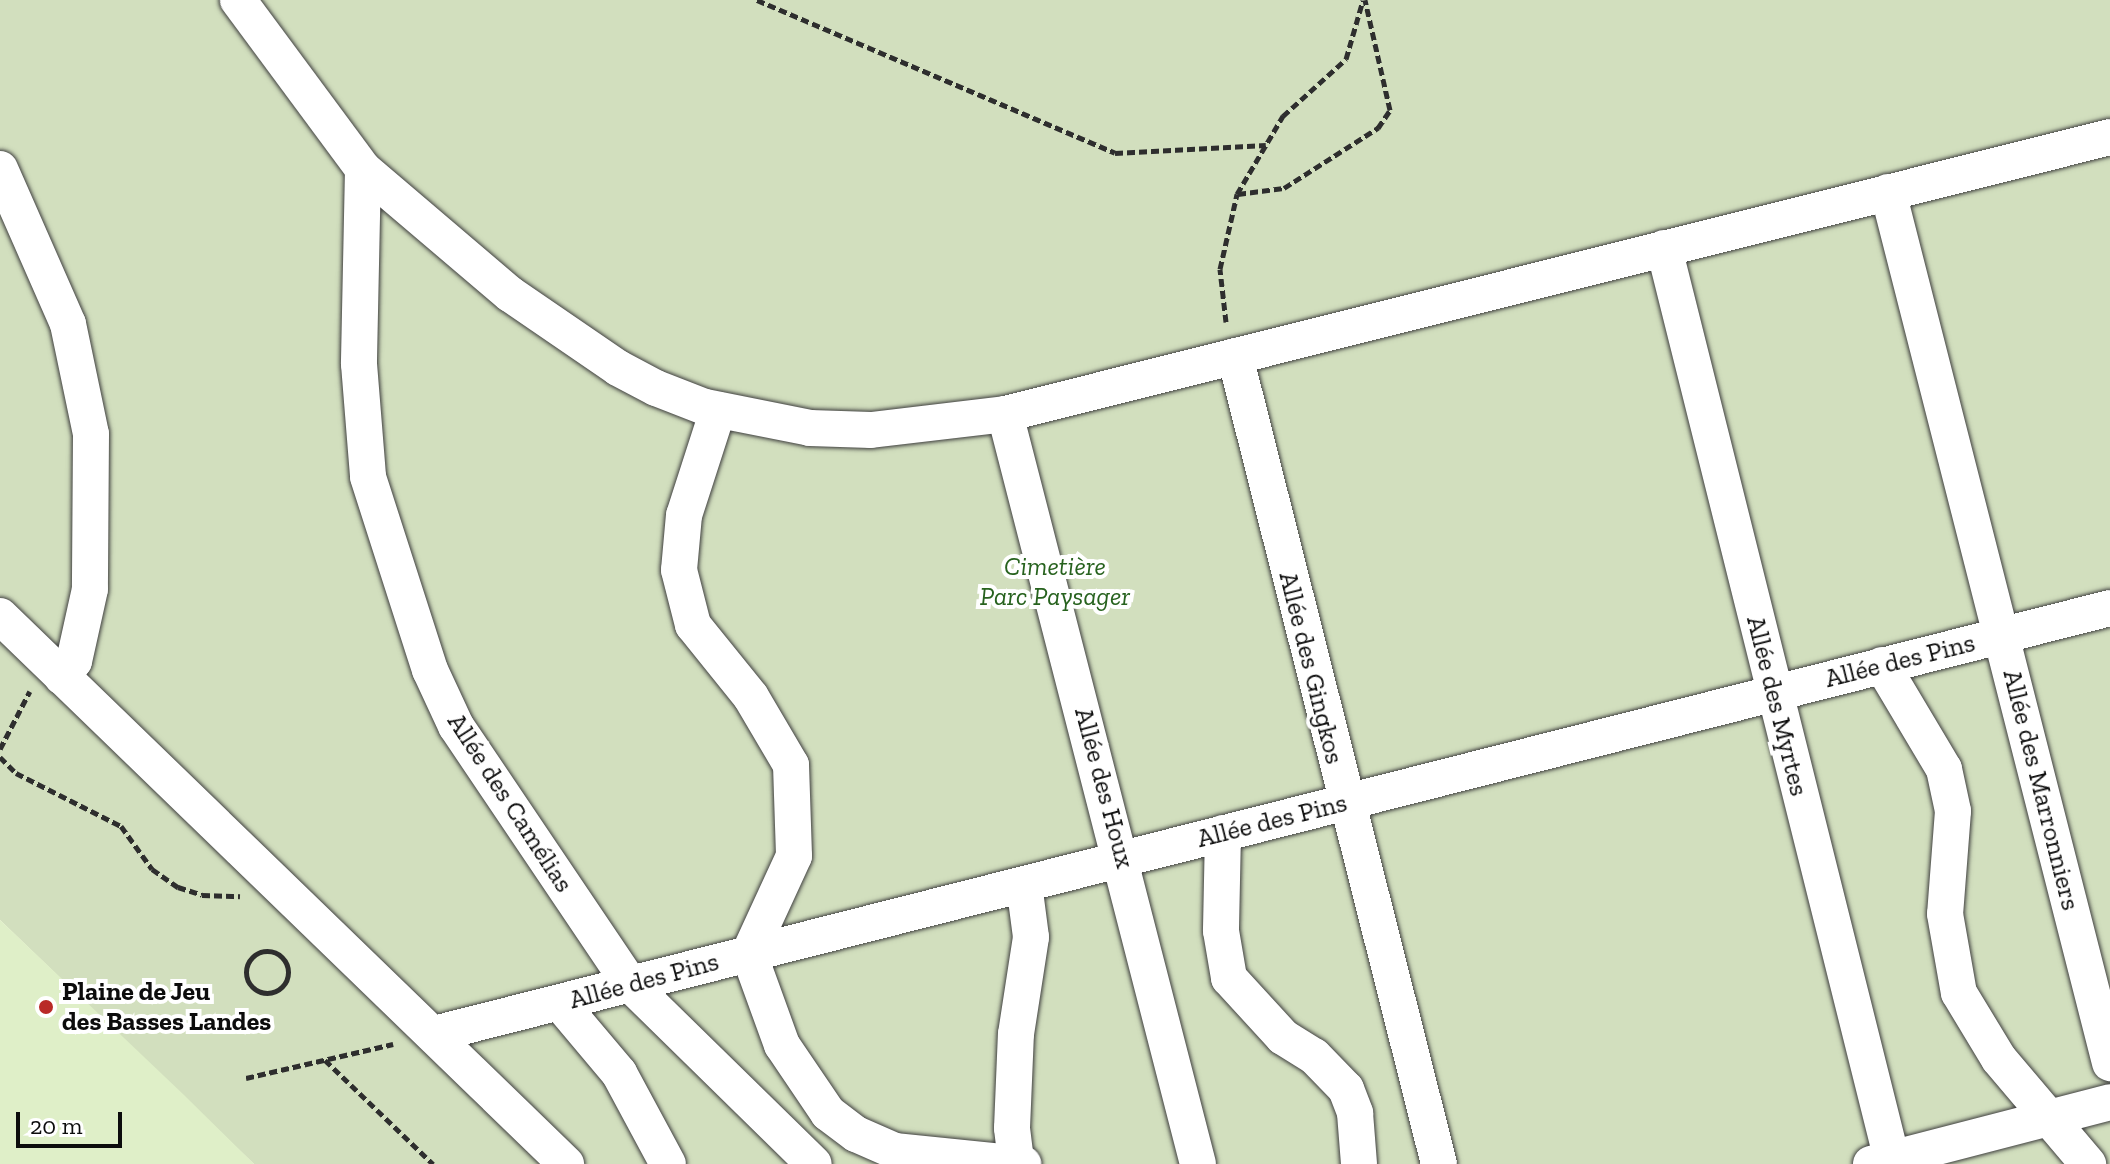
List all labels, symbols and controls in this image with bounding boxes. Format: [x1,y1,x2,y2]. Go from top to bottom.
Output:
park label: Cimetière Parc Paysager [980,551,1130,612]
street label: Allée des Gingkos [1272,569,1350,767]
street label: Allée des Myrtes [1740,613,1814,799]
street label: Allée des Pins [1822,627,1978,695]
street label: Allée des Marronniers [1996,666,2086,914]
street label: Allée des Houx [1068,704,1140,872]
street label: Allée des Camélias [441,708,579,898]
street label: Allée des Pins [1194,787,1350,855]
street label: Allée des Pins [566,946,722,1016]
place label: Plaine de Jeu des Basses Landes [62,976,271,1038]
marker: Plaine de Jeu des Basses Landes [37,998,55,1016]
scale bar [20,1096,126,1146]
text: 20 m [30,1111,82,1140]

